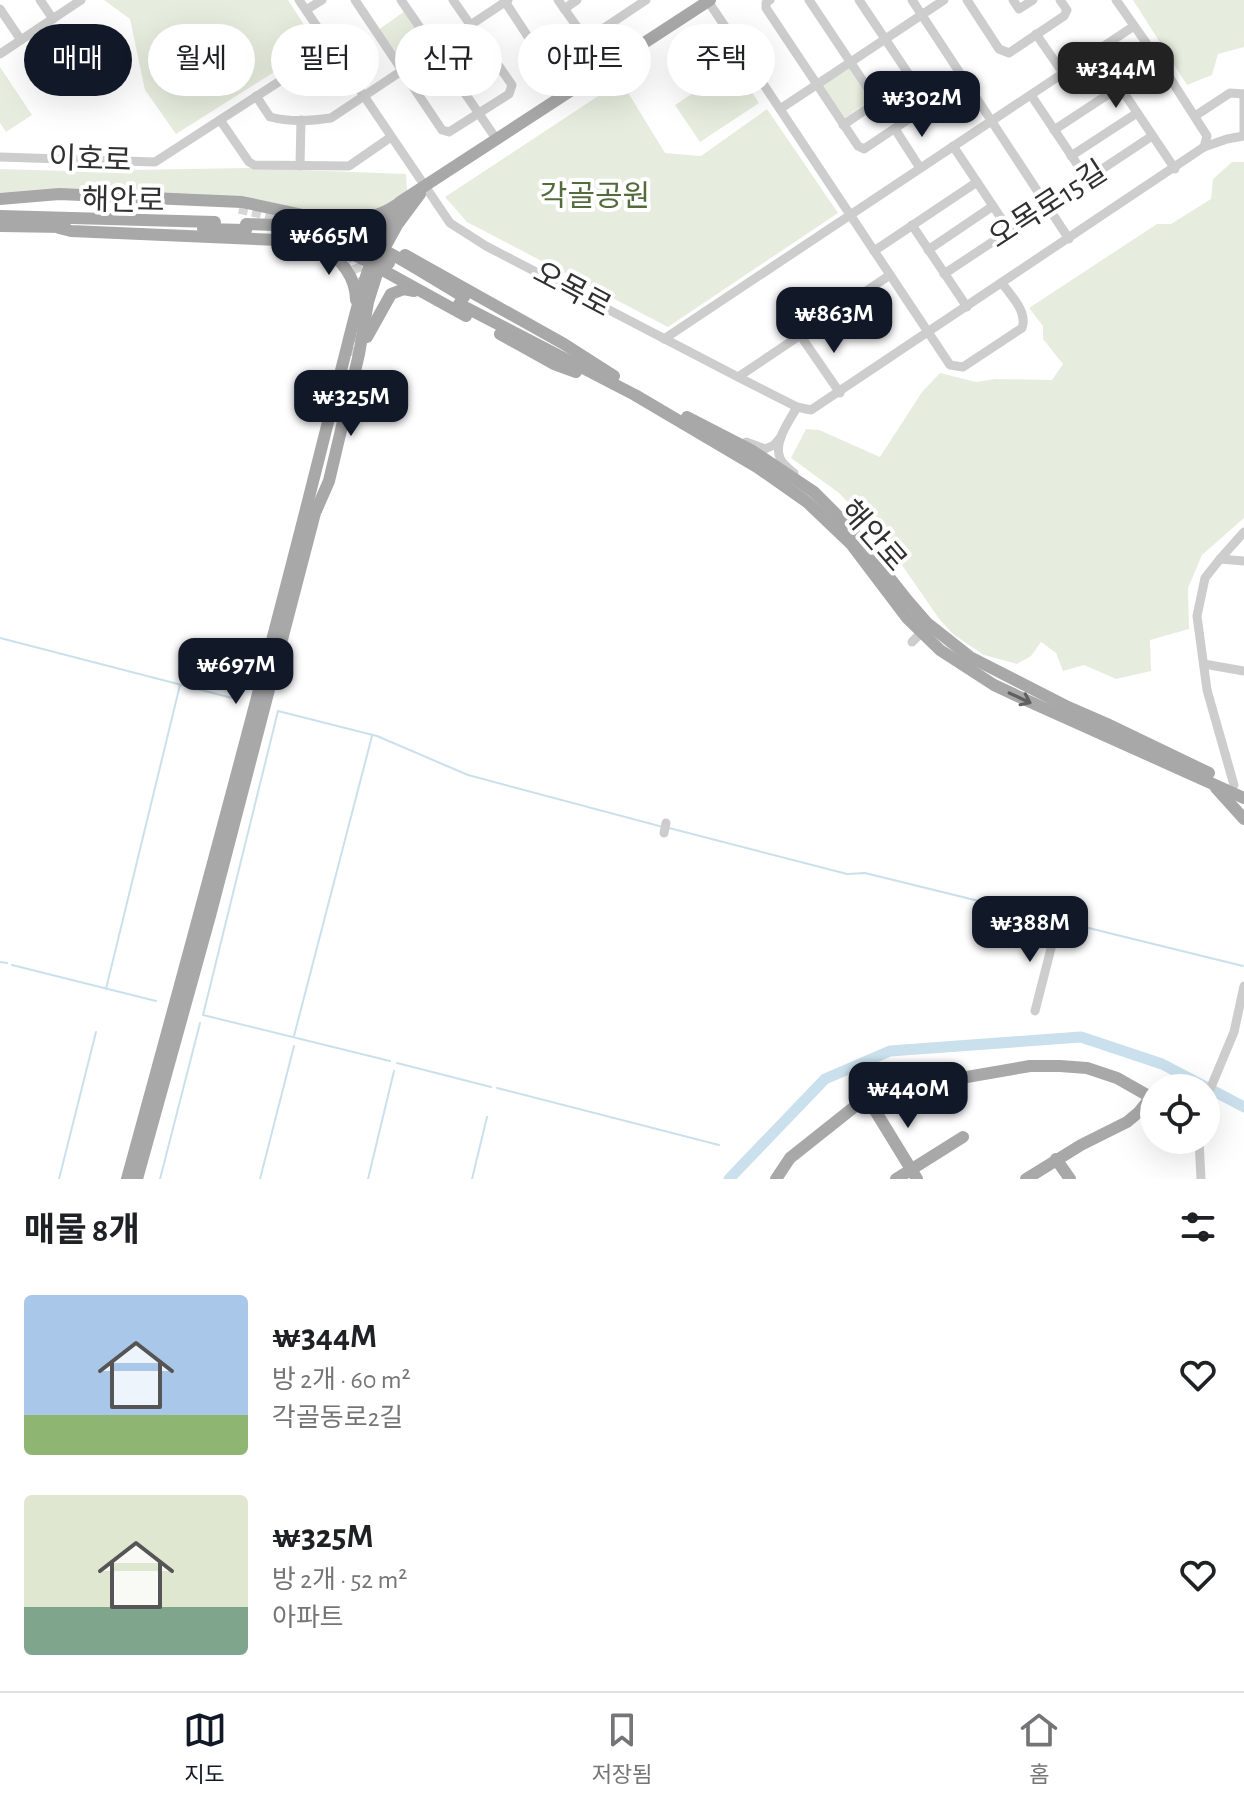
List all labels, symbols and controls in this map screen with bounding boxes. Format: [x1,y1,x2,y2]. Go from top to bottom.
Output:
chip: 매매 [24,24,132,96]
chip: 월세 [148,24,255,96]
chip: 필터 [271,24,379,96]
chip: 신규 [395,24,502,96]
chip: 아파트 [518,24,651,96]
chip: 주택 [667,24,775,96]
pin: ₩344M [1060,42,1172,110]
text: ₩344M [1076,55,1156,81]
pin: ₩302M [866,71,978,139]
text: ₩302M [882,84,962,110]
street label: 이호로 [48,142,132,176]
street label: 오목로15길 [983,155,1112,254]
park label: 각골공원 [540,181,650,212]
street label: 해안로 [81,183,165,217]
pin: ₩665M [273,209,385,277]
text: ₩665M [289,222,369,248]
street label: 오목로 [528,257,616,323]
pin: ₩863M [778,287,890,355]
text: ₩863M [794,300,874,326]
pin: ₩325M [295,370,407,438]
text: ₩325M [312,383,390,409]
street label: 해안로 [835,494,913,577]
pin: ₩697M [180,638,292,706]
text: ₩697M [196,651,276,677]
one-way arrow [1008,691,1032,706]
pin: ₩388M [974,896,1086,964]
text: ₩388M [990,909,1070,935]
pin: ₩440M [852,1062,964,1130]
map controls [1140,1074,1220,1154]
button: locate [1140,1074,1220,1154]
text: ₩440M [867,1075,949,1101]
icon: filters [1176,1205,1220,1249]
text: 매물 8개 [24,1214,140,1248]
text: ₩344M [272,1320,377,1354]
icon: home [88,1327,184,1423]
icon: heart [1176,1353,1220,1397]
text: 방 2개 · 60 m² [272,1367,411,1393]
text: 각골동로2길 [272,1405,403,1431]
text: ₩325M [272,1520,374,1554]
icon: home [88,1527,184,1623]
icon: heart [1176,1553,1220,1597]
text: 방 2개 · 52 m² [272,1567,407,1593]
text: 아파트 [272,1605,344,1631]
tab: 지도 [183,1708,227,1788]
tab: 저장됨 [592,1708,652,1788]
tab: 홈 [1017,1708,1061,1788]

